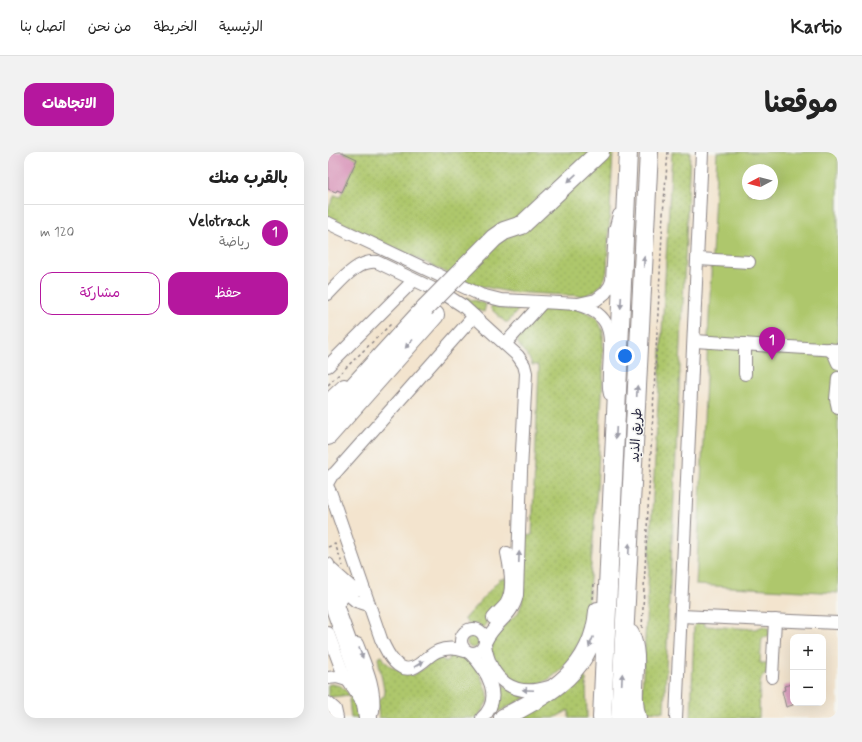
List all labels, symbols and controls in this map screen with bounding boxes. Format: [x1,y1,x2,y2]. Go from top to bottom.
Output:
text: Kartio [791,15,842,40]
text: اتصل بنا [20,18,66,36]
text: من نحن [88,18,131,36]
text: الخريطة [153,18,197,36]
text: الرئيسية [219,18,263,36]
button: الاتجاهات [24,83,114,126]
text: موقعنا [764,86,838,123]
north arrow [742,164,778,200]
text: بالقرب منك [209,167,288,189]
one-way arrow [567,174,577,183]
text: Velotrack [189,212,250,232]
text: 120 m [40,224,74,241]
text: 1 [272,224,278,241]
text: رياضة [219,234,250,251]
one-way arrow [641,256,648,268]
button: مشاركة [40,272,160,315]
button: حفظ [168,272,288,315]
one-way arrow [618,297,625,309]
pin: 1 [759,327,785,360]
one-way arrow [405,340,414,349]
your location [615,346,635,366]
one-way arrow [634,385,641,397]
street label: طريق الذيد [627,407,646,463]
one-way arrow [612,427,619,439]
one-way arrow [626,542,632,555]
one-way arrow [516,550,522,563]
map controls [790,634,826,706]
button: + [790,634,826,670]
one-way arrow [587,637,593,649]
one-way arrow [358,647,364,659]
one-way arrow [414,660,424,668]
button: − [790,670,826,706]
one-way arrow [619,672,625,685]
one-way arrow [522,687,534,694]

